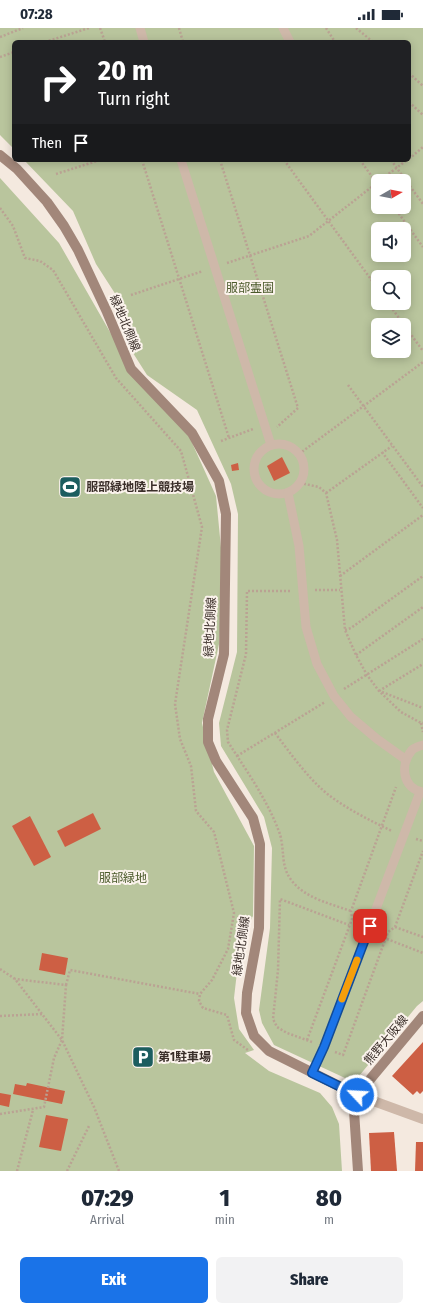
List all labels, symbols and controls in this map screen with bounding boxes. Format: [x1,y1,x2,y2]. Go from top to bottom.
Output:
text: 07:28 [20,5,53,23]
text: 20 m [98,54,153,87]
icon: right [32,56,84,108]
text: Turn right [98,88,170,110]
icon: arrive [70,132,92,154]
text: Then [32,134,62,152]
north arrow [371,174,411,214]
map controls [371,174,411,358]
button: sound [371,222,411,262]
button: search [371,270,411,310]
park label: 服部霊園 [226,281,274,295]
street label: 緑地北側線 [107,293,143,353]
button: layers [371,318,411,358]
sports icon: 服部緑地陸上競技場 [57,474,83,500]
place label: 服部緑地陸上競技場 [86,480,194,494]
street label: 緑地北側線 [201,597,219,657]
park label: 服部緑地 [99,871,147,885]
pin [353,909,387,943]
street label: 緑地北側線 [230,915,252,977]
icon: arrive [359,915,381,937]
street label: 熊野大阪線 [361,1013,411,1067]
parking icon: 第1駐車場 [130,1044,156,1070]
place label: 第1駐車場 [158,1050,211,1064]
position arrow [336,1074,378,1116]
text: 07:29 [81,1184,134,1212]
text: 1 [220,1184,230,1212]
text: 80 [316,1184,342,1212]
text: Arrival [90,1212,125,1227]
text: min [215,1212,235,1227]
text: m [324,1212,334,1227]
button: Exit [20,1257,208,1303]
button: Share [216,1257,403,1303]

